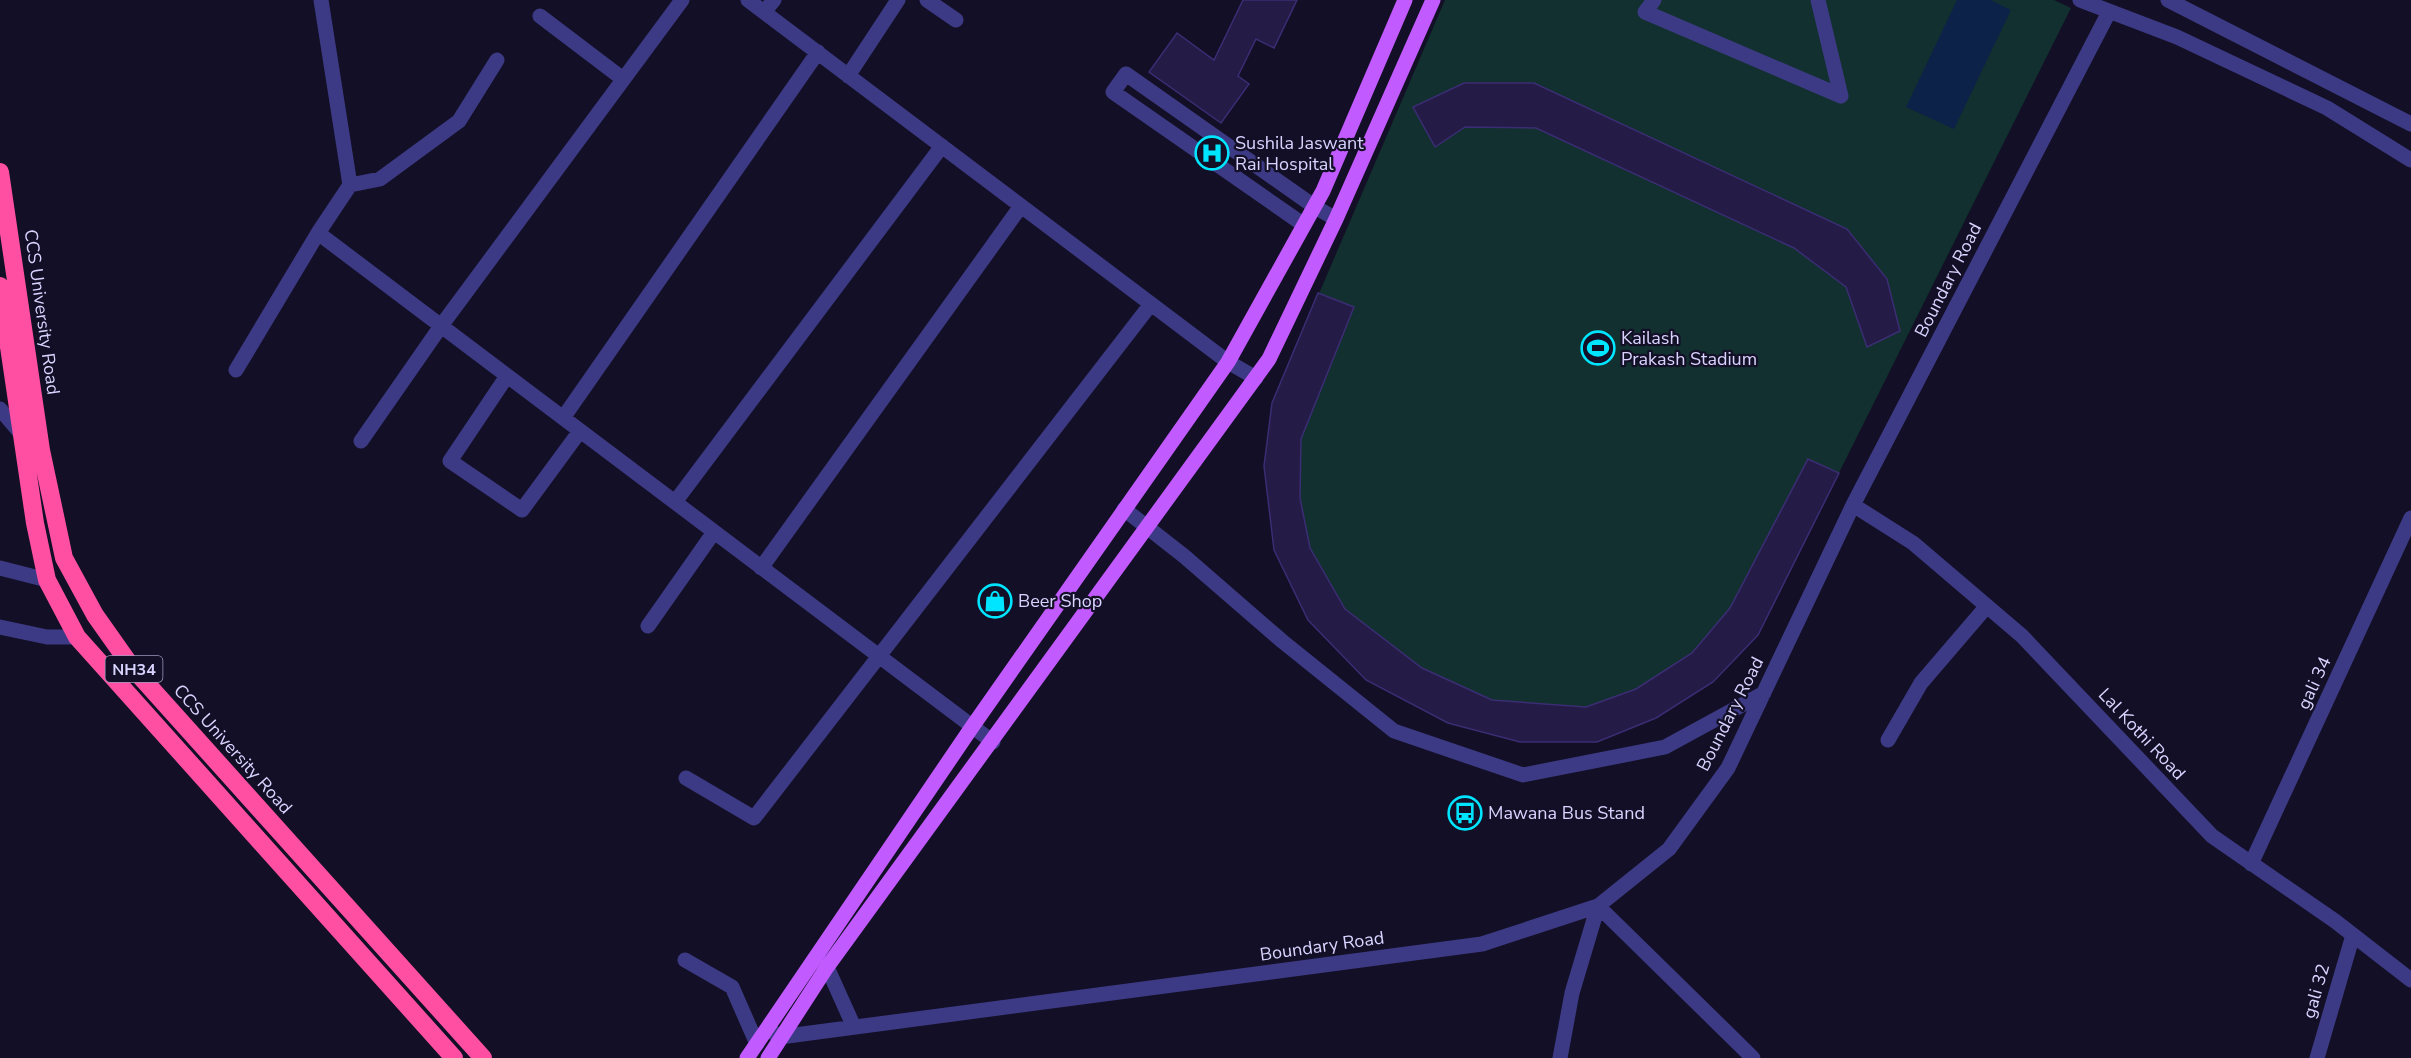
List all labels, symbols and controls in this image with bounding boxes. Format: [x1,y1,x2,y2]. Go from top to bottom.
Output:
place label: Sushila Jaswant Rai Hospital [1235,131,1364,176]
hospital icon: Sushila Jaswant Rai Hospital [1194,135,1230,171]
street label: Boundary Road [1909,219,1987,341]
street label: CCS University Road [19,228,65,396]
place label: Kailash Prakash Stadium [1621,326,1757,371]
sports icon: Kailash Prakash Stadium [1580,330,1616,366]
shop icon: Beer Shop [977,583,1013,619]
place label: Beer Shop [1018,589,1102,613]
street label: gali 34 [2291,652,2337,713]
street label: Boundary Road [1691,653,1769,775]
road number: NH34 [106,656,162,682]
street label: CCS University Road [168,679,298,819]
street label: Lal Kothi Road [2093,683,2191,785]
bus stop icon: Mawana Bus Stand [1447,795,1483,831]
place label: Mawana Bus Stand [1488,801,1645,825]
street label: Boundary Road [1258,925,1386,967]
street label: gali 32 [2297,961,2335,1021]

